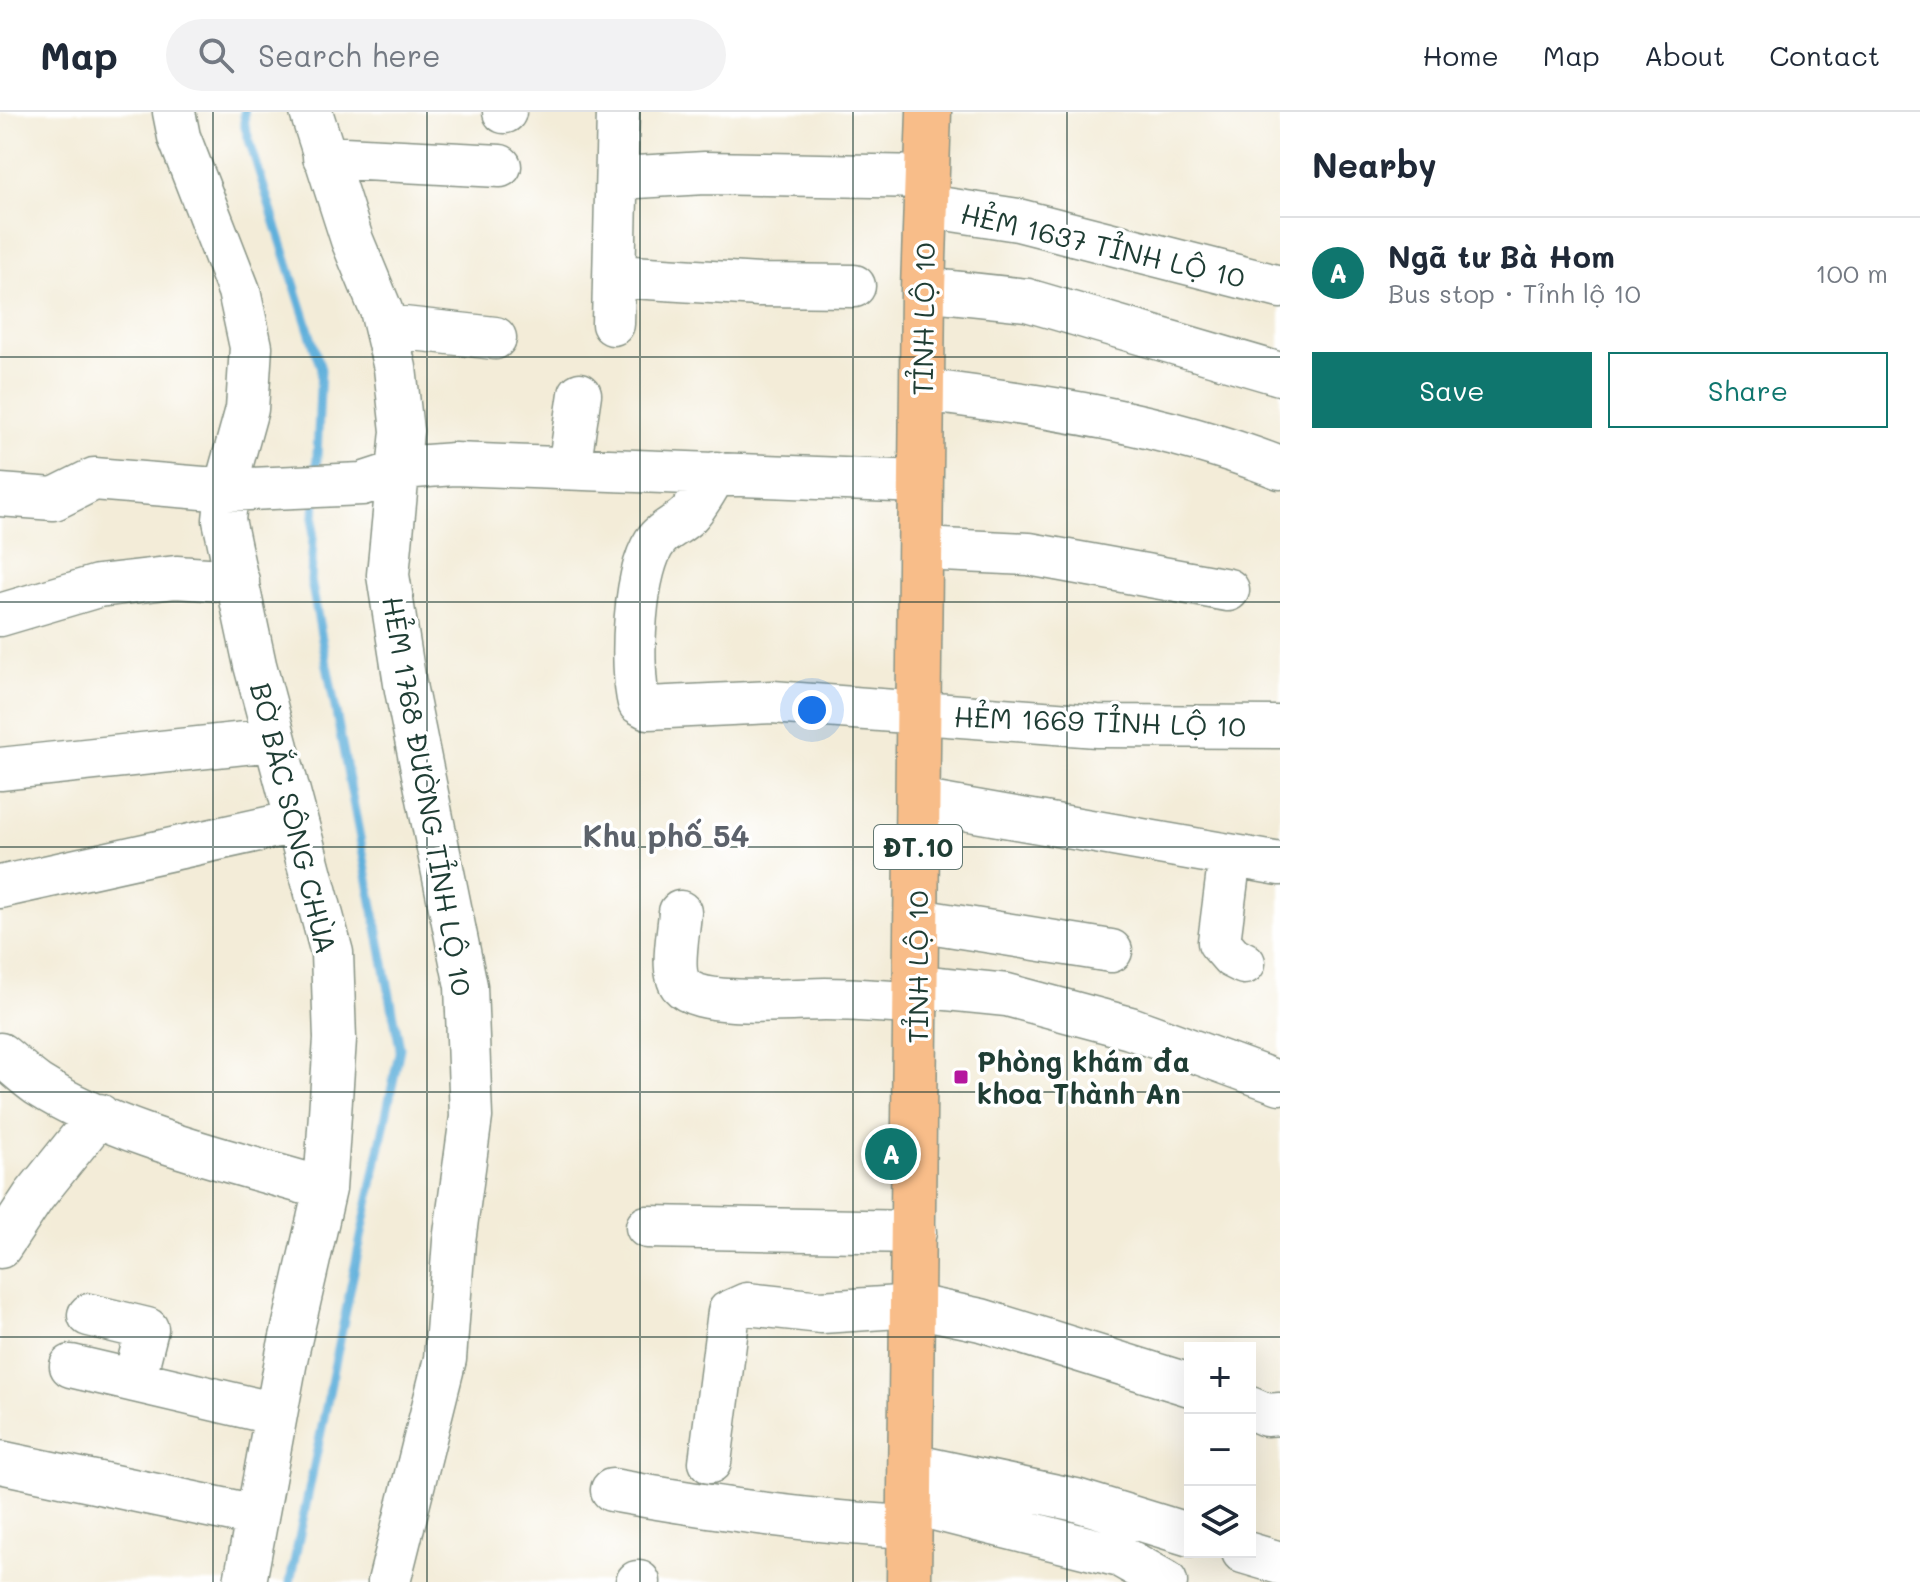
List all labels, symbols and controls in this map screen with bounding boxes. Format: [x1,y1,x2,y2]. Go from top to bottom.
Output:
search box [166,19,726,91]
text: Map [40,30,118,80]
icon: search [194,33,238,77]
text: Search here [258,35,441,75]
text: Home [1423,37,1499,73]
text: Map [1543,37,1600,73]
text: About [1644,37,1725,73]
text: Contact [1769,37,1880,73]
text: Nearby [1312,142,1437,187]
street label: HẺM 1637 TỈNH LỘ 10 [957,195,1249,295]
text: Ngã tư Bà Hom [1388,236,1615,276]
street label: TỈNH LỘ 10 [904,242,942,396]
text: A [1329,256,1347,290]
text: 100 m [1815,256,1888,290]
text: Bus stop · Tỉnh lộ 10 [1388,276,1641,310]
button: Save [1312,352,1592,428]
button: Share [1608,352,1888,428]
street label: HẺM 1768 ĐƯỜNG TỈNH LỘ 10 [375,593,481,999]
street label: BỜ BẮC SÔNG CHÙA [243,679,346,957]
your location [792,690,832,730]
street label: HẺM 1669 TỈNH LỘ 10 [953,698,1247,744]
district label: Khu phố 54 [582,815,750,855]
road number: ĐT.10 [874,825,962,869]
street label: TỈNH LỘ 10 [899,890,935,1044]
place label: Phòng khám đa khoa Thành An [977,1043,1190,1111]
marker: Phòng khám đa khoa Thành An [952,1068,970,1086]
pin: A [865,1124,917,1184]
map controls [1184,1342,1256,1558]
button: + [1184,1342,1256,1414]
button: − [1184,1414,1256,1486]
button: layers [1184,1486,1256,1558]

